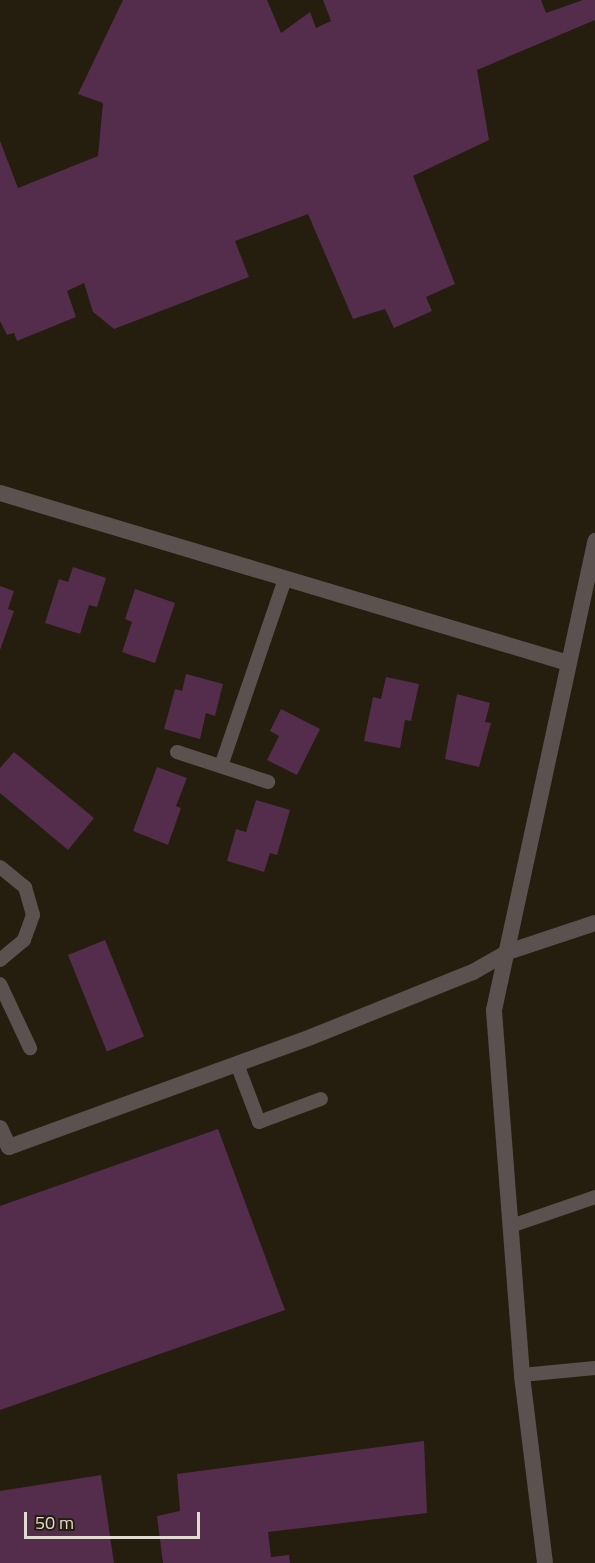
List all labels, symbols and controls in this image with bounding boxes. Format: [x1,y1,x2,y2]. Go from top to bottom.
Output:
scale bar [27,1500,202,1538]
text: 50 m [35,1509,74,1536]

